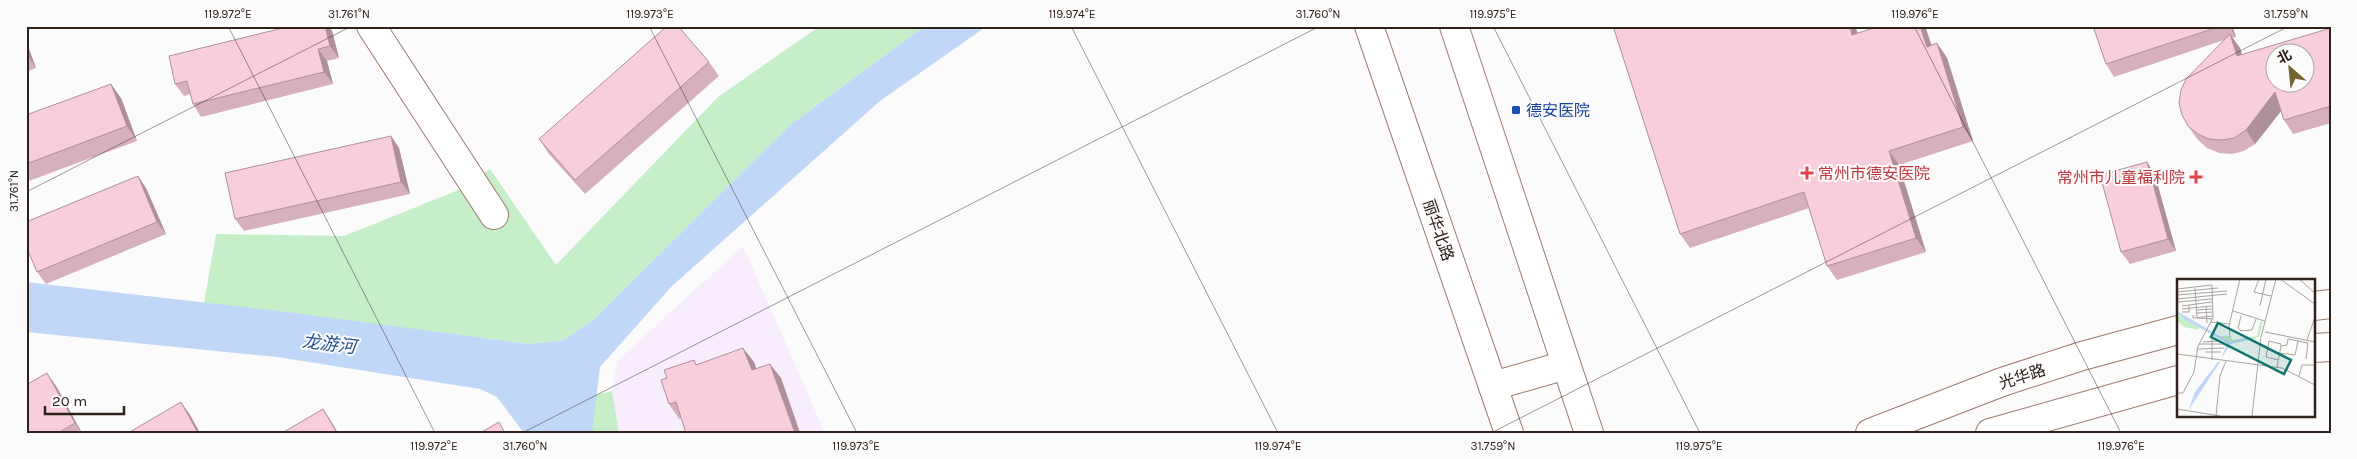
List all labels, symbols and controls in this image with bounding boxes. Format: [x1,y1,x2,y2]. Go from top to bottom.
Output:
text: 119.972°E [204,7,252,21]
text: 31.761°N [328,7,370,21]
text: 119.973°E [626,7,674,21]
text: 119.974°E [1048,7,1096,21]
text: 31.760°N [1295,7,1341,21]
text: 119.975°E [1469,7,1517,21]
text: 119.976°E [1891,7,1939,21]
text: 31.759°N [2264,7,2308,21]
north arrow [2264,42,2314,92]
text: 北 [2274,46,2294,68]
place label: 德安医院 [1526,101,1590,120]
marker: 德安医院 [1510,104,1522,116]
place label: 常州市德安医院 [1818,164,1930,183]
marker: 常州市德安医院 [1800,166,1814,180]
place label: 常州市儿童福利院 [2057,168,2185,187]
text: 31.761°N [7,170,21,212]
marker: 常州市儿童福利院 [2189,170,2203,184]
street label: 丽华北路 [1419,197,1458,264]
inset map [2177,279,2314,416]
water label: 龙游河 [301,330,360,359]
street label: 光华路 [1996,360,2048,393]
scale bar [45,384,124,416]
text: 20 m [52,392,87,410]
text: 119.972°E [410,439,458,453]
text: 31.760°N [502,439,548,453]
text: 119.973°E [832,439,880,453]
text: 119.974°E [1254,439,1302,453]
text: 31.759°N [1471,439,1515,453]
text: 119.975°E [1675,439,1723,453]
text: 119.976°E [2097,439,2145,453]

